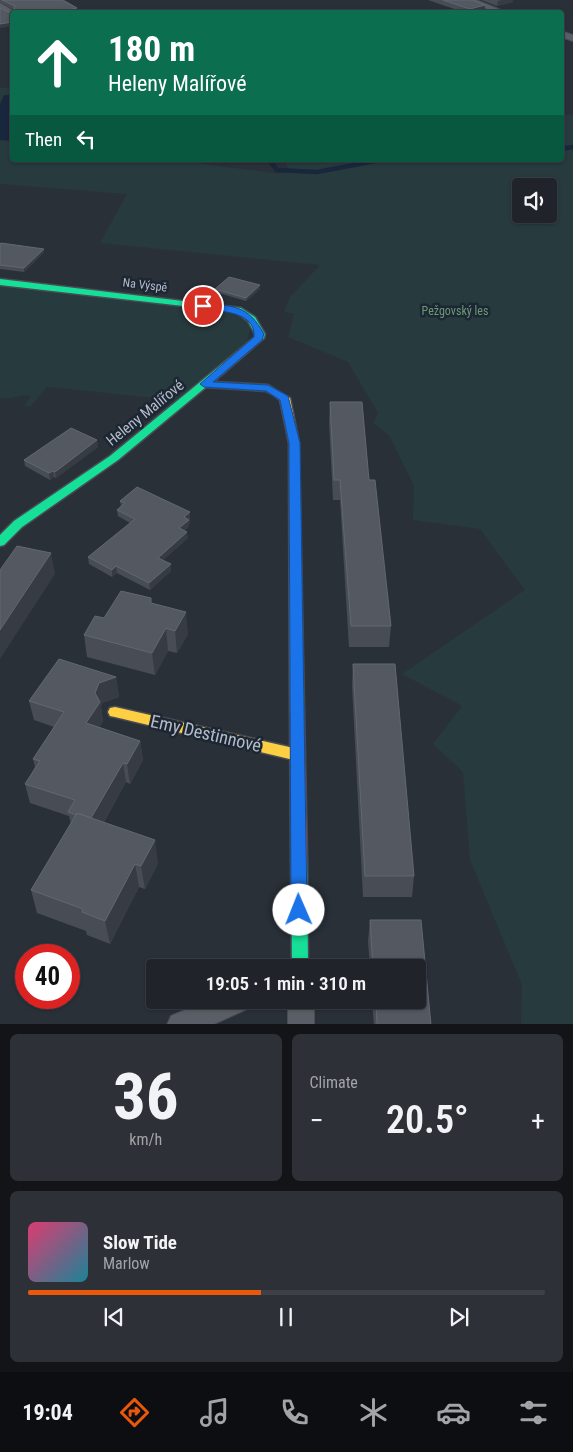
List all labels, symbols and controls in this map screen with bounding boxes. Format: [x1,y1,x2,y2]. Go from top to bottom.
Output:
text: 180 m [108,29,195,70]
icon: ahead [25,30,90,95]
text: Heleny Malířové [108,71,247,96]
icon: left [72,125,100,153]
text: Then [25,128,62,151]
map controls [512,178,557,223]
button: sound [512,178,557,223]
street label: Na Výspě [122,275,168,295]
pin [182,285,224,327]
icon: arrive [189,292,217,320]
park label: Pežgovský les [422,304,488,318]
street label: Heleny Malířové [103,376,187,450]
street label: Emy Destinnové [149,710,263,756]
position arrow [272,883,324,935]
speed limit sign: 40 [15,944,80,1009]
text: 19:05 · 1 min · 310 m [206,972,366,995]
text: 36 [113,1059,179,1135]
text: Climate [310,1073,358,1092]
text: 20.5° [386,1098,469,1142]
text: − [310,1104,324,1137]
text: + [531,1104,545,1137]
text: km/h [129,1130,162,1149]
text: Slow Tide [103,1231,177,1254]
text: Marlow [103,1254,150,1273]
icon: previous [100,1303,128,1331]
icon: pause [272,1303,300,1331]
icon: next [445,1303,473,1331]
icon: directions [117,1395,152,1430]
icon: music [197,1395,232,1430]
icon: phone [277,1395,312,1430]
icon: climate [356,1395,391,1430]
icon: car [436,1395,471,1430]
icon: filters [516,1395,551,1430]
text: 19:04 [22,1400,73,1425]

